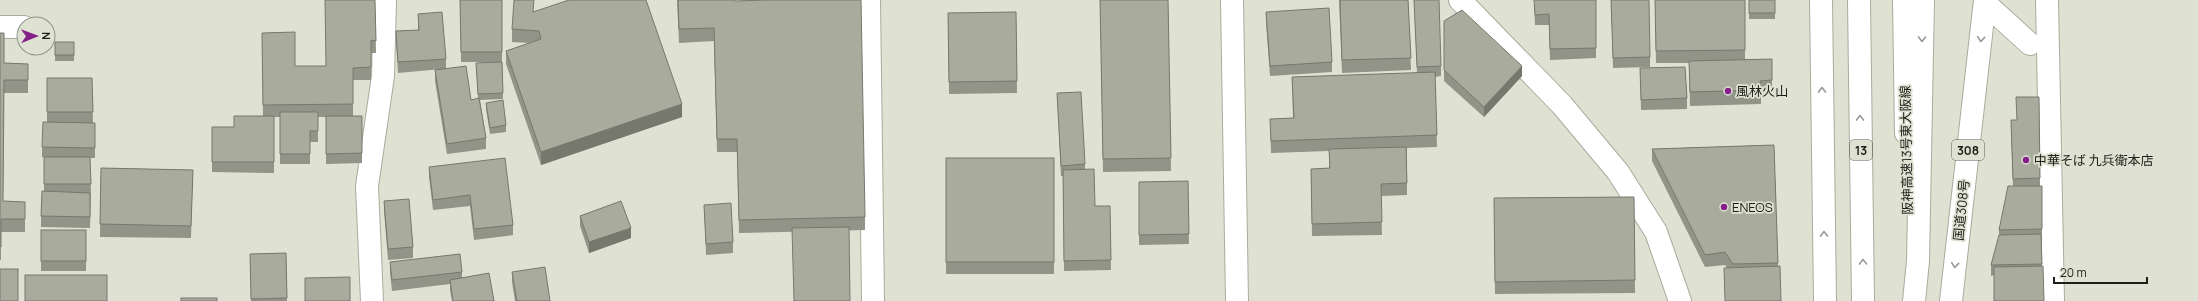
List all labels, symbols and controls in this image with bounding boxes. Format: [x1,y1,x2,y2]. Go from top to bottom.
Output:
north arrow [16,16,56,56]
text: N [39,32,54,40]
one-way arrow [1918,36,1926,42]
one-way arrow [1976,36,1985,42]
place label: 風林火山 [1736,82,1788,100]
street label: 阪神高速13号東大阪線 [1896,85,1916,215]
marker: 風林火山 [1723,86,1733,96]
one-way arrow [1818,87,1826,93]
one-way arrow [1856,115,1865,121]
road number: 13 [1850,140,1872,160]
road number: 308 [1952,140,1984,160]
place label: 中華そば 九兵衛本店 [2034,151,2154,169]
marker: 中華そば 九兵衛本店 [2021,155,2031,165]
street label: 国道308号 [1949,178,1973,242]
place label: ENEOS [1732,198,1773,216]
marker: ENEOS [1719,202,1729,212]
one-way arrow [1820,231,1828,237]
one-way arrow [1859,259,1867,265]
scale bar [2054,259,2147,285]
one-way arrow [1951,262,1960,268]
text: 20 m [2060,264,2087,281]

